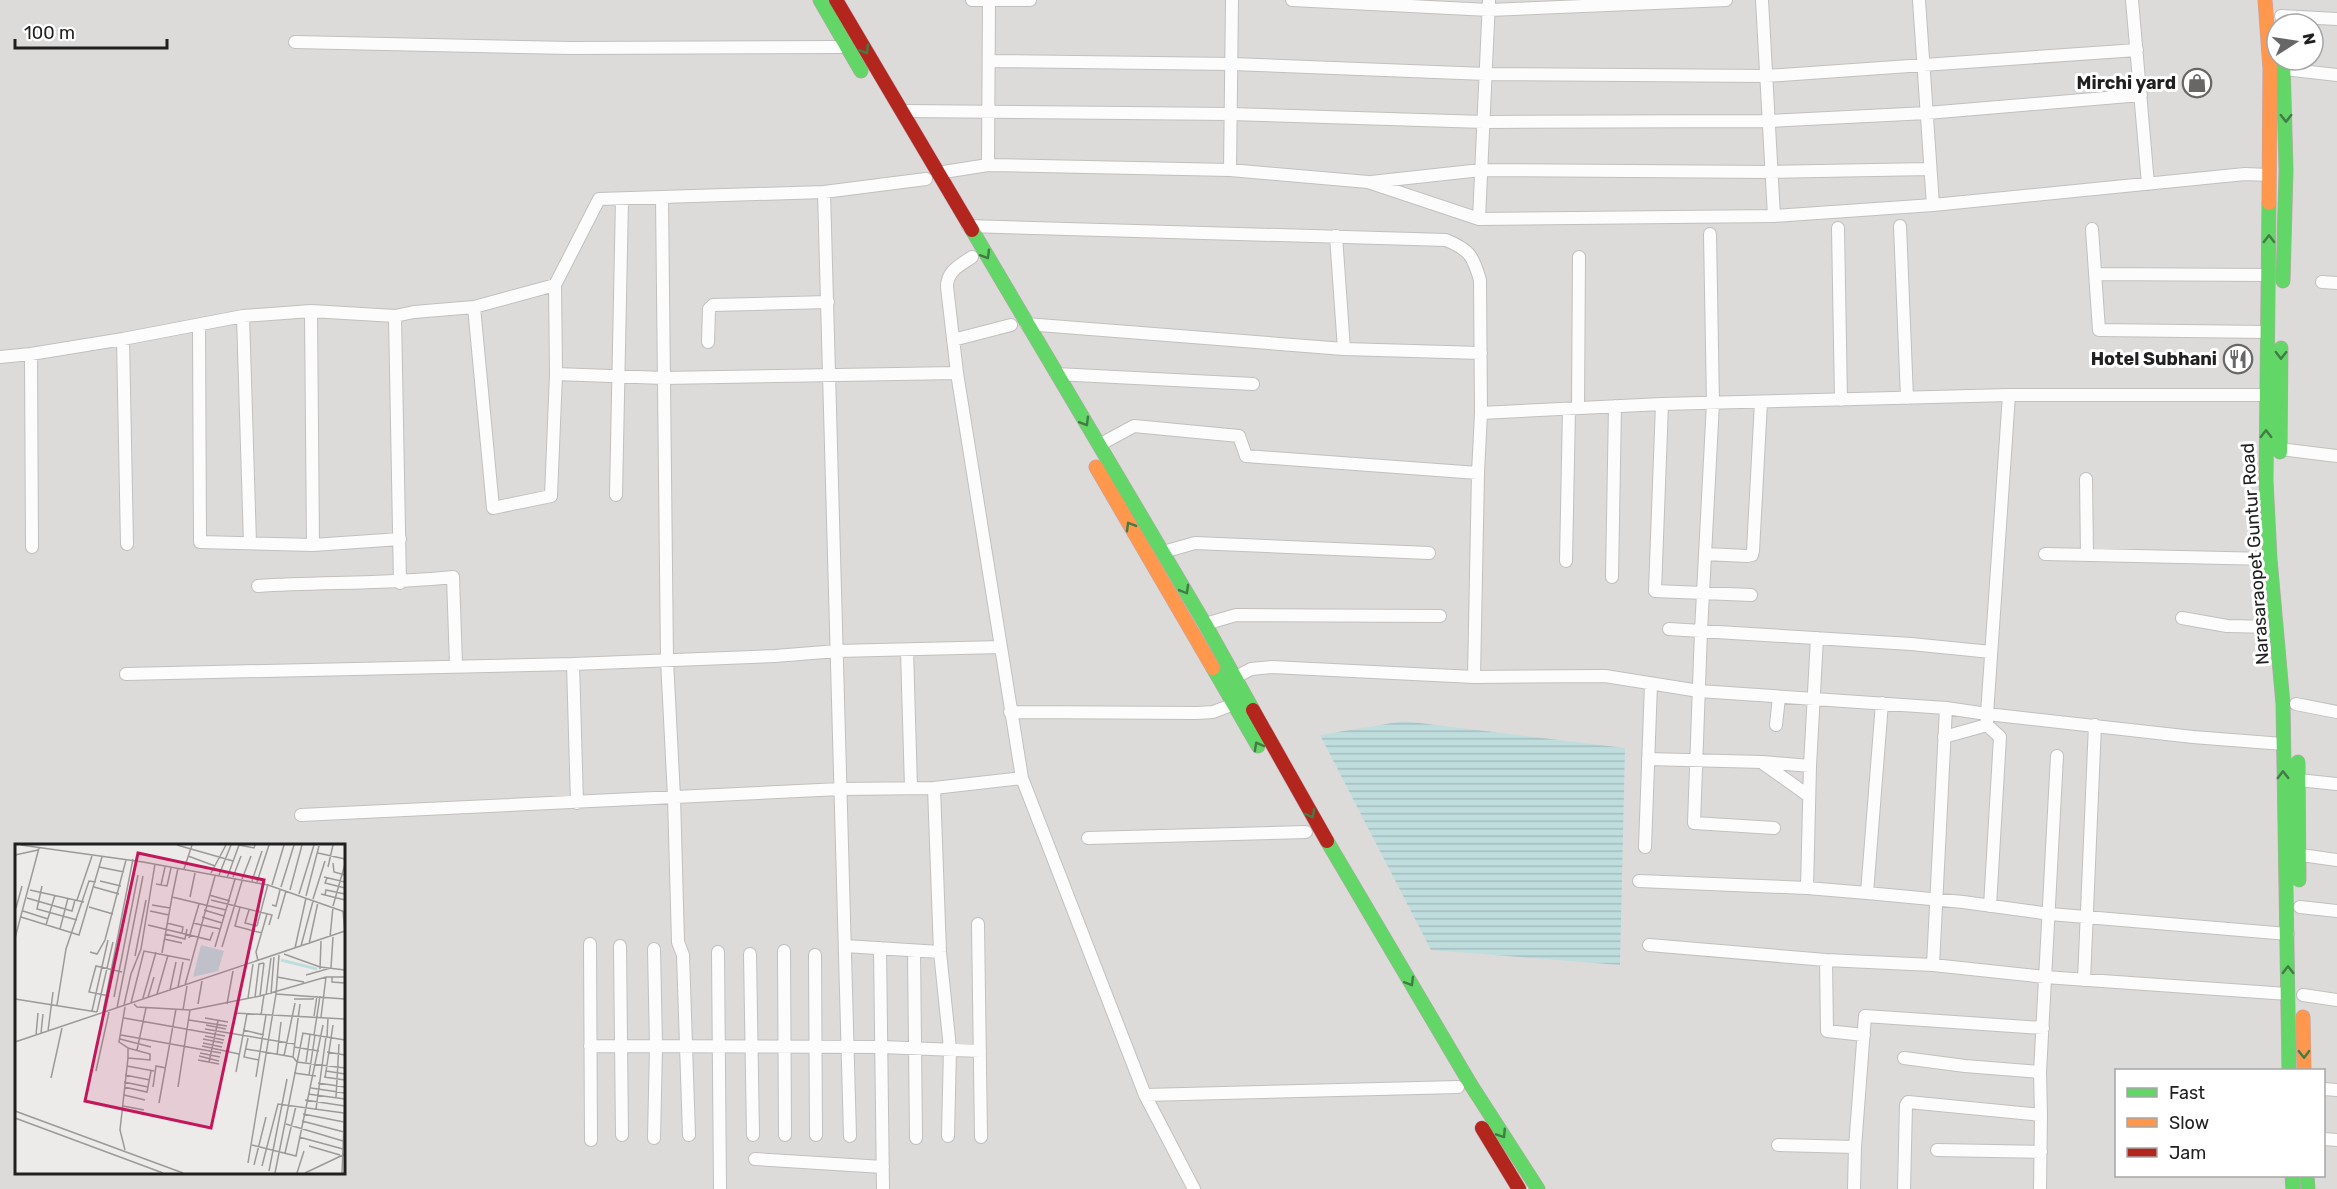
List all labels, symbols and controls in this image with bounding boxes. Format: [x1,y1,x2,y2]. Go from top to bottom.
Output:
scale bar [15,12,166,50]
north arrow [2265,12,2325,72]
text: 100 m [24,22,75,44]
text: N [2299,31,2320,47]
one-way arrow [858,44,870,54]
shop icon: Mirchi yard [2181,67,2213,99]
place label: Mirchi yard [2077,72,2176,94]
one-way arrow [2280,114,2292,123]
one-way arrow [2263,234,2275,243]
one-way arrow [978,249,990,259]
restaurant icon: Hotel Subhani [2222,343,2254,375]
place label: Hotel Subhani [2091,348,2217,370]
one-way arrow [2275,351,2288,360]
one-way arrow [1078,416,1090,426]
one-way arrow [2260,429,2272,438]
street label: Narasaraopet Guntur Road [2236,442,2274,666]
one-way arrow [1126,522,1137,532]
one-way arrow [1178,584,1190,594]
one-way arrow [1254,742,1266,753]
one-way arrow [2277,771,2289,780]
one-way arrow [1304,807,1315,818]
inset map [15,844,345,1174]
one-way arrow [2282,966,2294,975]
one-way arrow [1402,976,1414,986]
one-way arrow [2297,1049,2310,1058]
legend [2115,1069,2325,1177]
text: Fast [2169,1082,2205,1104]
text: Slow [2169,1112,2209,1134]
one-way arrow [1495,1128,1507,1138]
text: Jam [2169,1142,2206,1164]

